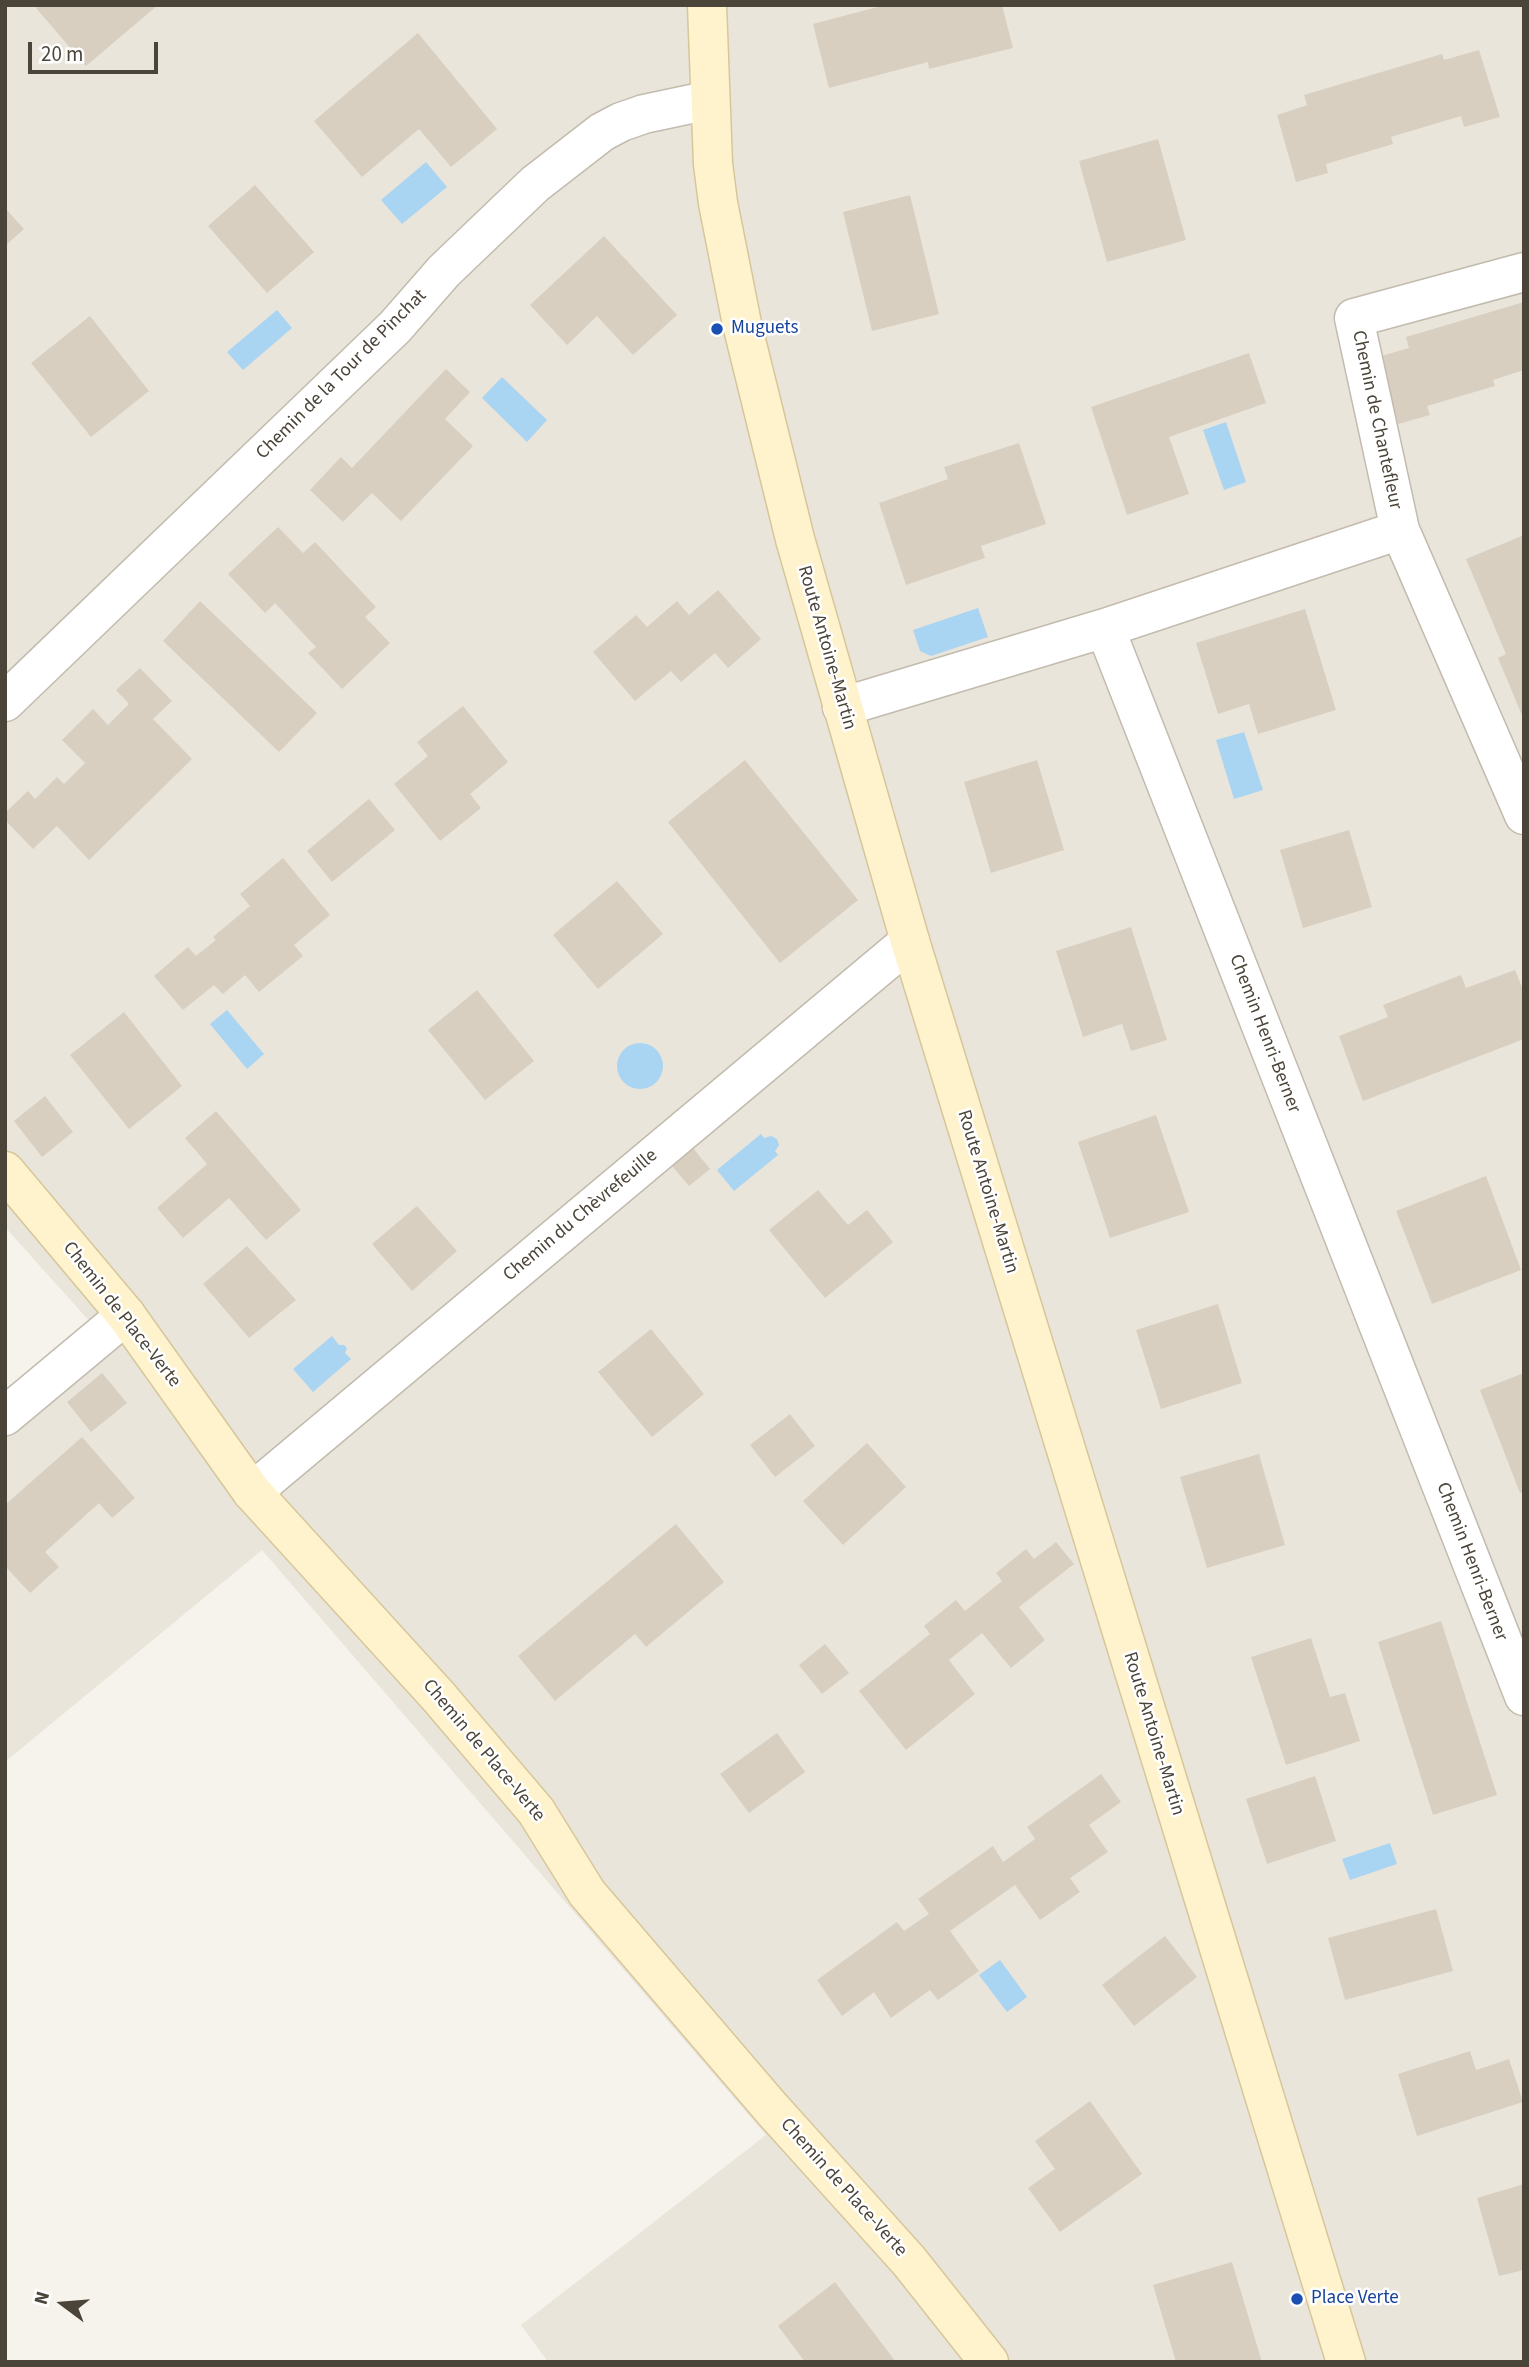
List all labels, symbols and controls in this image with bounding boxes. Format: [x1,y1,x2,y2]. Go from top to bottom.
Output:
scale bar [32,28,161,72]
text: 20 m [41,39,83,69]
street label: Chemin de la Tour de Pinchat [252,285,432,465]
place label: Muguets [731,318,798,340]
marker: Muguets [709,321,725,337]
street label: Chemin de Chantefleur [1346,328,1406,512]
street label: Route Antoine-Martin [792,563,860,733]
street label: Chemin Henri-Berner [1223,951,1305,1117]
street label: Route Antoine-Martin [951,1107,1023,1277]
street label: Chemin du Chèvrefeuille [499,1145,663,1287]
street label: Chemin de Place-Verte [57,1238,185,1392]
street label: Chemin Henri-Berner [1430,1479,1512,1645]
street label: Route Antoine-Martin [1117,1649,1189,1819]
street label: Chemin de Place-Verte [417,1675,549,1827]
street label: Chemin de Place-Verte [775,2114,911,2262]
north arrow [28,2269,98,2339]
text: N [28,2288,57,2308]
place label: Place Verte [1311,2288,1399,2310]
marker: Place Verte [1289,2291,1305,2307]

